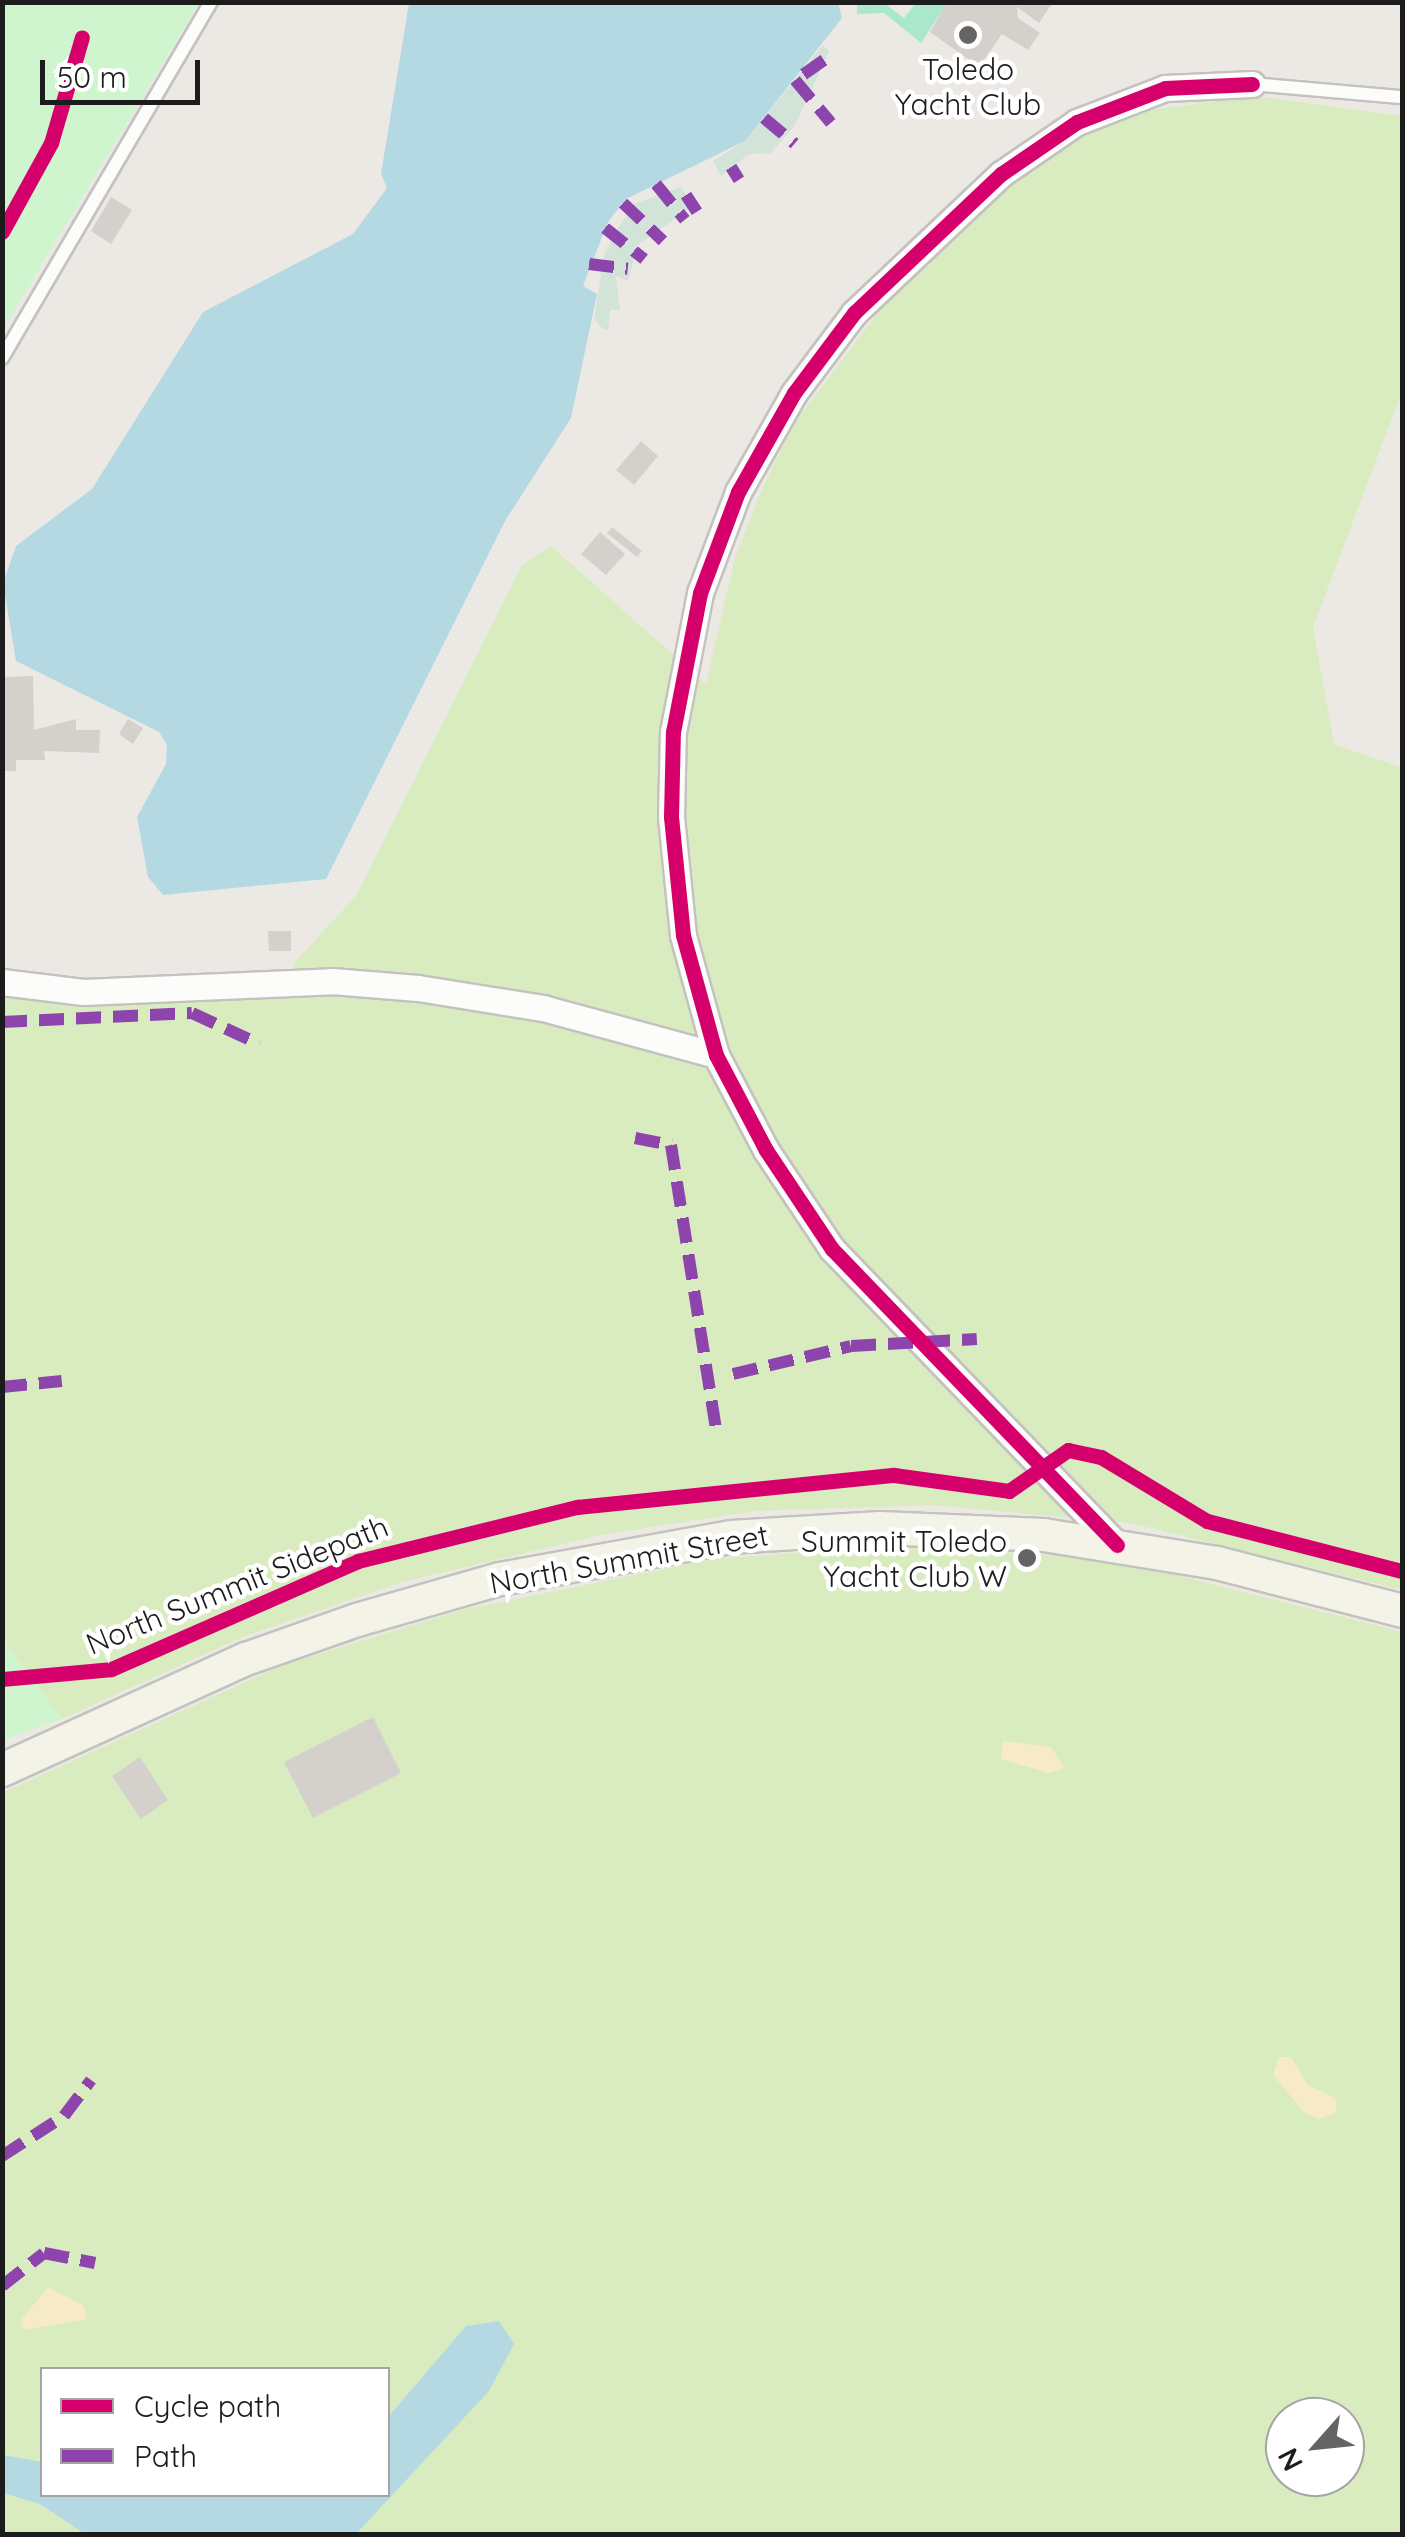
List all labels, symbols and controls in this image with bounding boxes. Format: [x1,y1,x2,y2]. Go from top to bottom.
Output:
marker: Toledo Yacht Club [957,24,979,46]
scale bar [45,40,205,102]
place label: Toledo Yacht Club [895,51,1041,122]
text: 50 m [57,58,127,96]
street label: North Summit Sidepath [81,1508,393,1662]
street label: North Summit Street [487,1517,771,1601]
place label: Summit Toledo Yacht Club W [801,1523,1007,1594]
marker: Summit Toledo Yacht Club W [1016,1547,1038,1569]
legend [40,2367,390,2497]
text: Cycle path [134,2387,281,2425]
north arrow [1265,2397,1365,2497]
text: Path [134,2437,197,2475]
text: N [1269,2443,1310,2477]

